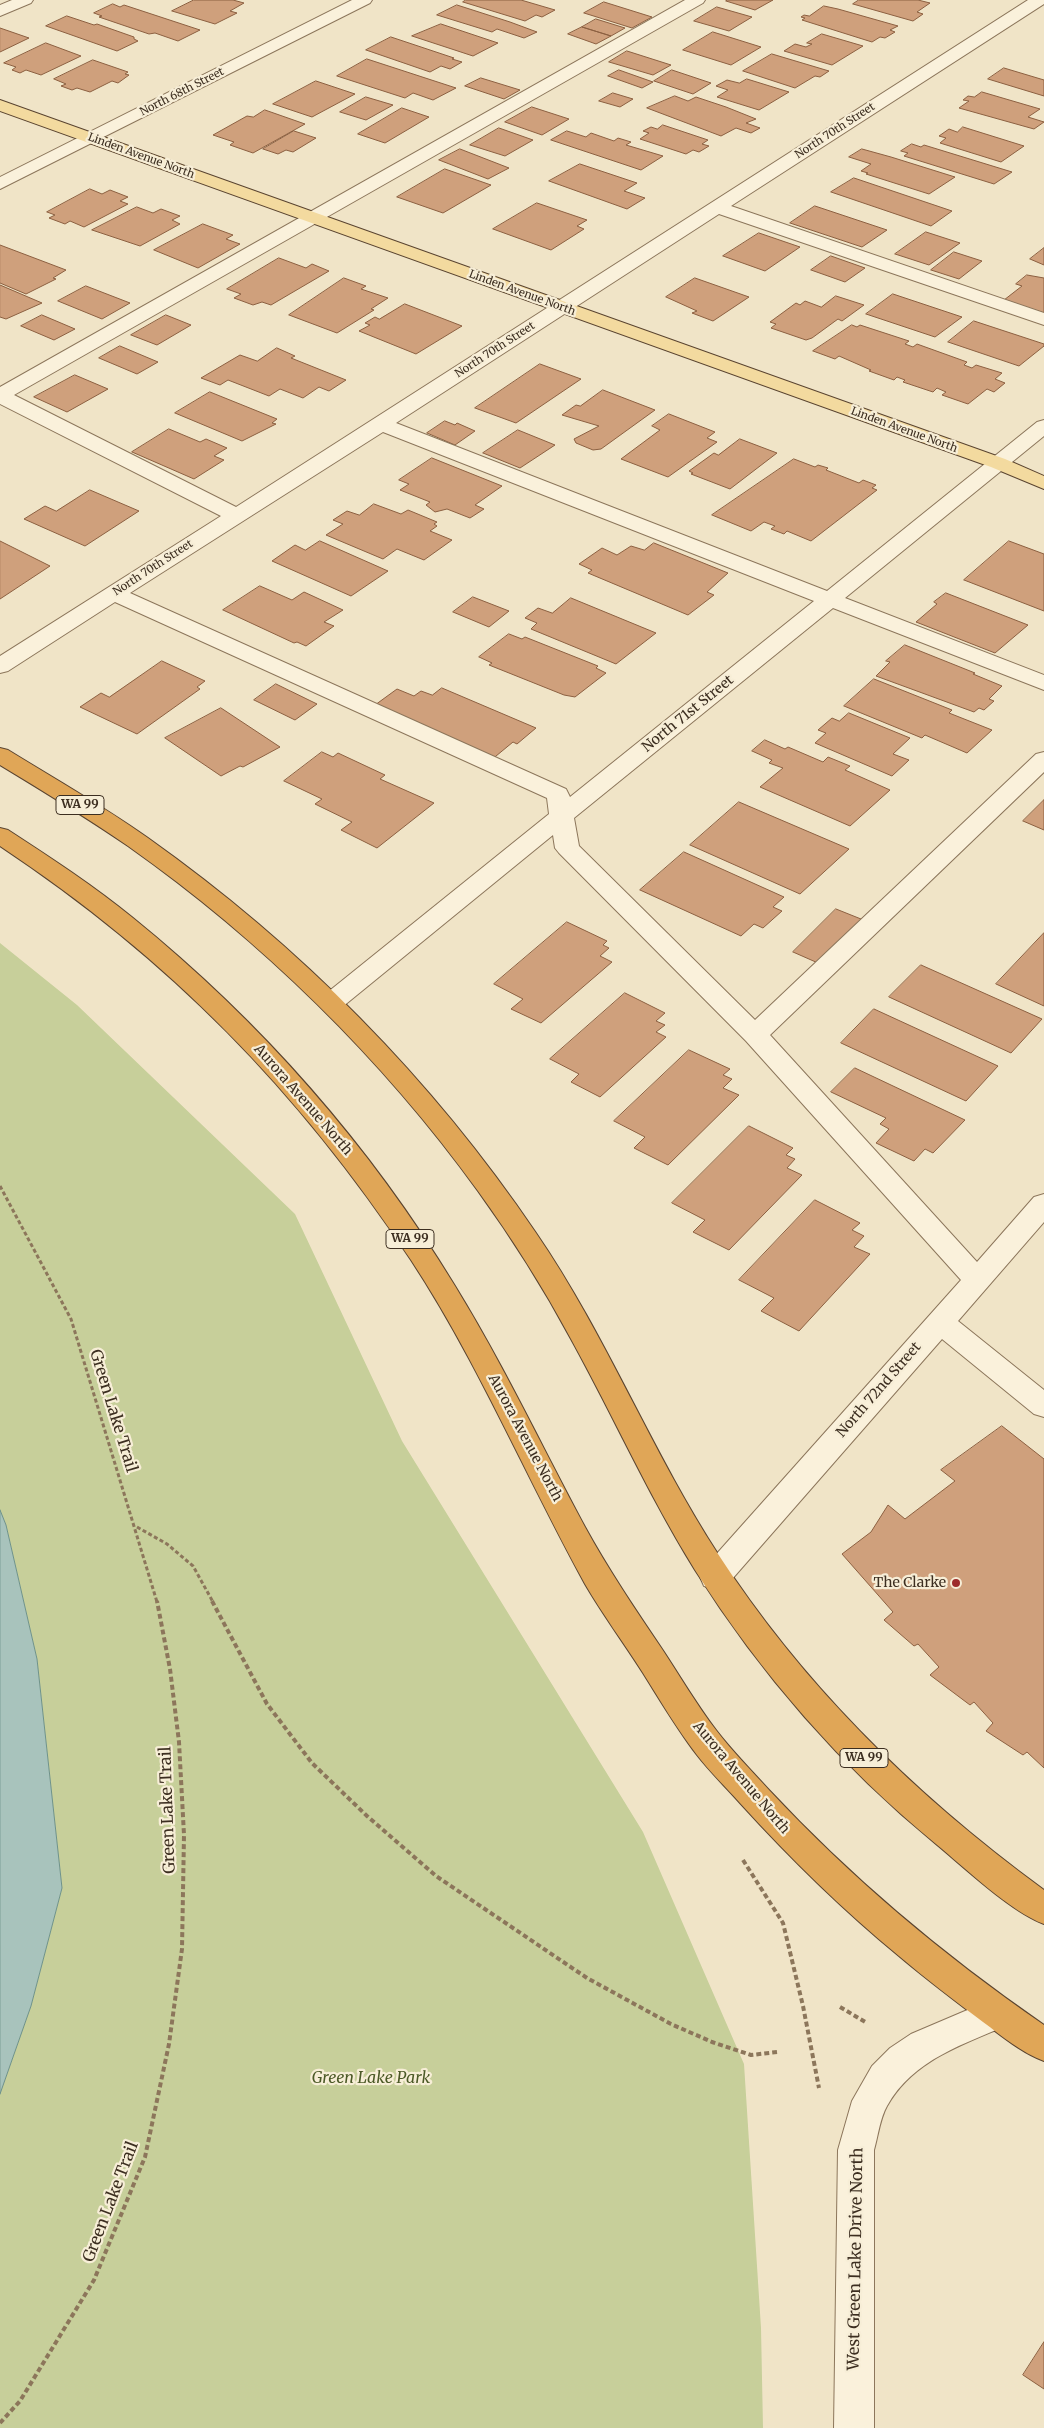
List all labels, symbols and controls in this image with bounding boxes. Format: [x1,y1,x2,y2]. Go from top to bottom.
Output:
street label: North 68th Street [138,65,226,119]
street label: North 70th Street [793,100,877,162]
street label: Linden Avenue North [86,131,196,181]
street label: Linden Avenue North [467,268,577,318]
street label: North 70th Street [453,319,537,381]
street label: Linden Avenue North [849,405,959,455]
street label: North 70th Street [111,537,195,599]
street label: North 71st Street [639,672,737,756]
road number: WA 99 [56,796,104,814]
street label: Aurora Avenue North [250,1041,356,1159]
road number: WA 99 [386,1230,434,1248]
street label: North 72nd Street [833,1339,925,1441]
street label: Green Lake Trail [85,1347,141,1475]
street label: Aurora Avenue North [484,1372,566,1504]
place label: The Clarke [874,1575,946,1591]
marker: The Clarke [950,1577,962,1589]
street label: Aurora Avenue North [689,1718,793,1838]
street label: Green Lake Trail [156,1746,180,1874]
road number: WA 99 [840,1749,888,1768]
park label: Green Lake Park [312,2068,430,2088]
street label: Green Lake Trail [79,2139,143,2265]
street label: West Green Lake Drive North [844,2147,868,2371]

